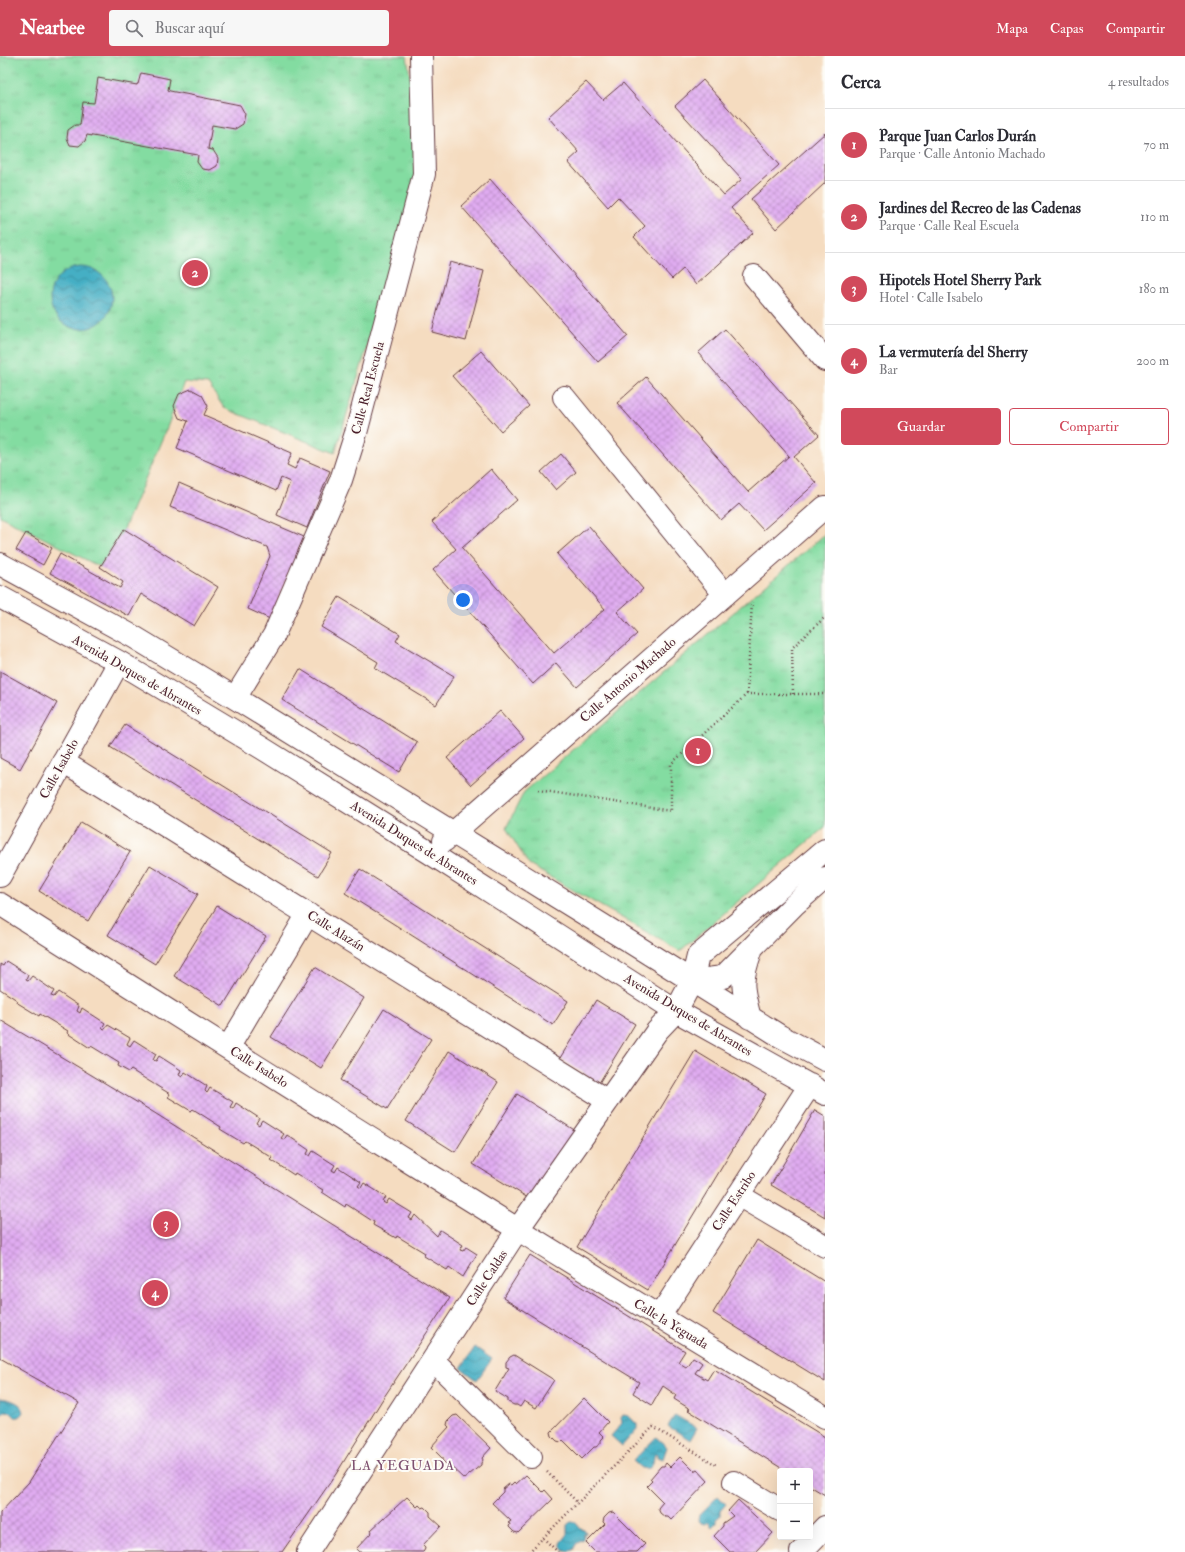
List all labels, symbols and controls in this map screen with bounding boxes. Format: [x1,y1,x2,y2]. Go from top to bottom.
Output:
search box [109,10,389,46]
text: Nearbee [20,16,85,40]
icon: search [123,17,145,39]
text: Buscar aquí [155,19,224,38]
text: Mapa [996,20,1028,37]
text: Capas [1050,20,1084,37]
text: Compartir [1106,20,1165,37]
text: Cerca [841,72,881,93]
text: 4 resultados [1108,74,1169,90]
text: Parque Juan Carlos Durán [879,127,1036,146]
text: 1 [852,137,856,153]
text: 70 m [1144,137,1169,153]
text: Parque · Calle Antonio Machado [879,146,1045,162]
text: Jardines del Recreo de las Cadenas [879,199,1081,218]
text: 2 [851,209,857,225]
text: 110 m [1140,209,1169,225]
text: Parque · Calle Real Escuela [879,218,1019,234]
pin: 2 [182,258,208,288]
text: Hipotels Hotel Sherry Park [879,271,1041,290]
text: 3 [852,281,857,297]
text: 180 m [1139,281,1169,297]
text: Hotel · Calle Isabelo [879,290,983,306]
street label: Calle Real Escuela [348,339,388,436]
text: La vermutería del Sherry [879,343,1028,362]
text: 4 [850,353,858,369]
text: 200 m [1136,353,1169,369]
text: Bar [879,362,898,378]
button: Guardar [841,408,1001,445]
button: Compartir [1009,408,1169,445]
your location [453,590,473,610]
street label: Avenida Duques de Abrantes [69,631,205,719]
street label: Calle Antonio Machado [577,634,679,726]
street label: Calle Isabelo [36,736,82,802]
pin: 1 [685,736,711,766]
street label: Avenida Duques de Abrantes [347,797,481,889]
street label: Calle Alazán [304,907,368,955]
street label: Avenida Duques de Abrantes [620,970,756,1060]
street label: Calle Isabelo [227,1043,291,1091]
street label: Calle Estribo [709,1168,759,1234]
pin: 3 [153,1209,179,1239]
street label: Calle Caldas [463,1246,511,1309]
pin: 4 [142,1278,168,1308]
street label: Calle la Yeguada [631,1295,712,1353]
district label: LA YEGUADA [351,1457,455,1474]
map controls [777,1468,813,1540]
button: + [777,1468,813,1504]
button: − [777,1504,813,1540]

